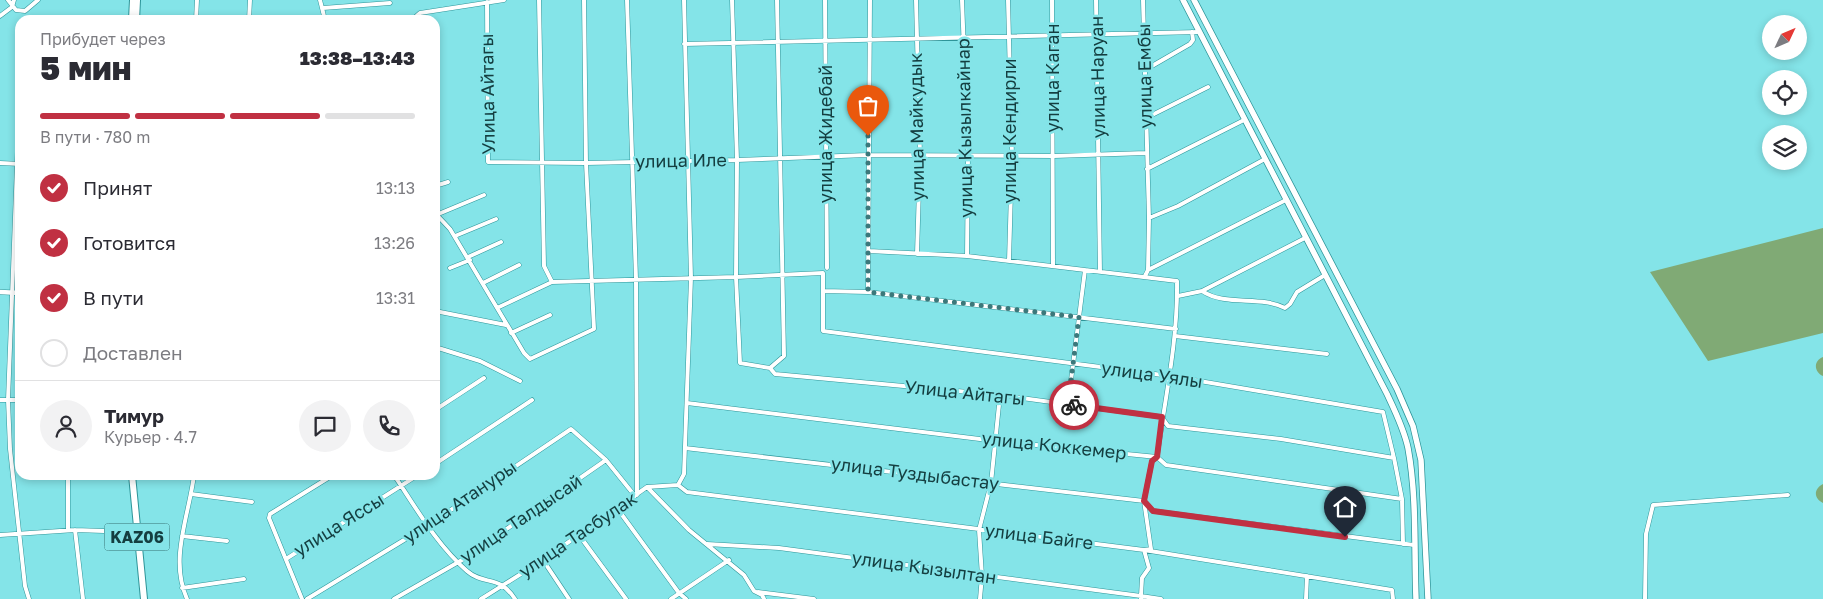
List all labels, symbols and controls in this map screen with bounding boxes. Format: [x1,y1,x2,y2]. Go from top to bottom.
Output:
north arrow [1762,15,1808,60]
map controls [1762,15,1807,170]
street label: улица Наруан [1085,16,1109,138]
street label: улица Ембы [1132,23,1156,129]
street label: улица Каган [1041,24,1063,132]
text: Прибудет через [40,29,166,49]
street label: Улица Айтагы [475,33,499,155]
street label: улица Кызылкайнар [951,38,977,218]
text: 13:38–13:43 [300,46,415,69]
text: 5 мин [40,49,131,87]
street label: улица Майкудык [904,53,928,201]
street label: улица Кендирли [998,58,1020,204]
street label: улица Жидебай [814,65,836,203]
button: locate [1762,70,1807,115]
pin [847,85,889,136]
icon: bag [854,92,882,120]
button: layers [1762,125,1807,170]
text: В пути · 780 m [40,127,150,147]
street label: улица Иле [635,148,727,172]
icon: check [40,174,68,202]
text: Принят [83,176,152,199]
text: 13:13 [376,178,415,198]
icon: check [40,229,68,257]
text: Готовится [83,231,176,254]
text: 13:26 [374,233,415,253]
icon: check [40,284,68,312]
text: В пути [83,286,144,309]
text: 13:31 [376,288,415,308]
text: Доставлен [83,341,183,364]
street label: улица Уялы [1100,356,1204,392]
street label: Улица Айтагы [904,375,1027,409]
courier [1049,380,1099,430]
icon: bike [1060,391,1088,419]
button: person [40,400,92,452]
button: chat [299,400,351,452]
button: phone [363,400,415,452]
text: Тимур [104,404,164,427]
street label: улица Коккемер [981,426,1128,464]
text: Курьер · 4.7 [104,427,197,447]
street label: улица Туздыбастау [830,452,1000,494]
street label: улица Атануры [399,455,520,547]
street label: улица Талдысай [455,469,586,567]
street label: улица Тасбулак [514,486,641,582]
pin [1324,486,1366,537]
street label: улица Яссы [289,488,388,561]
icon: home [1331,493,1359,521]
street label: улица Байге [984,518,1095,554]
road number: KАZ06 [104,524,170,550]
street label: улица Кызылтан [850,546,998,588]

